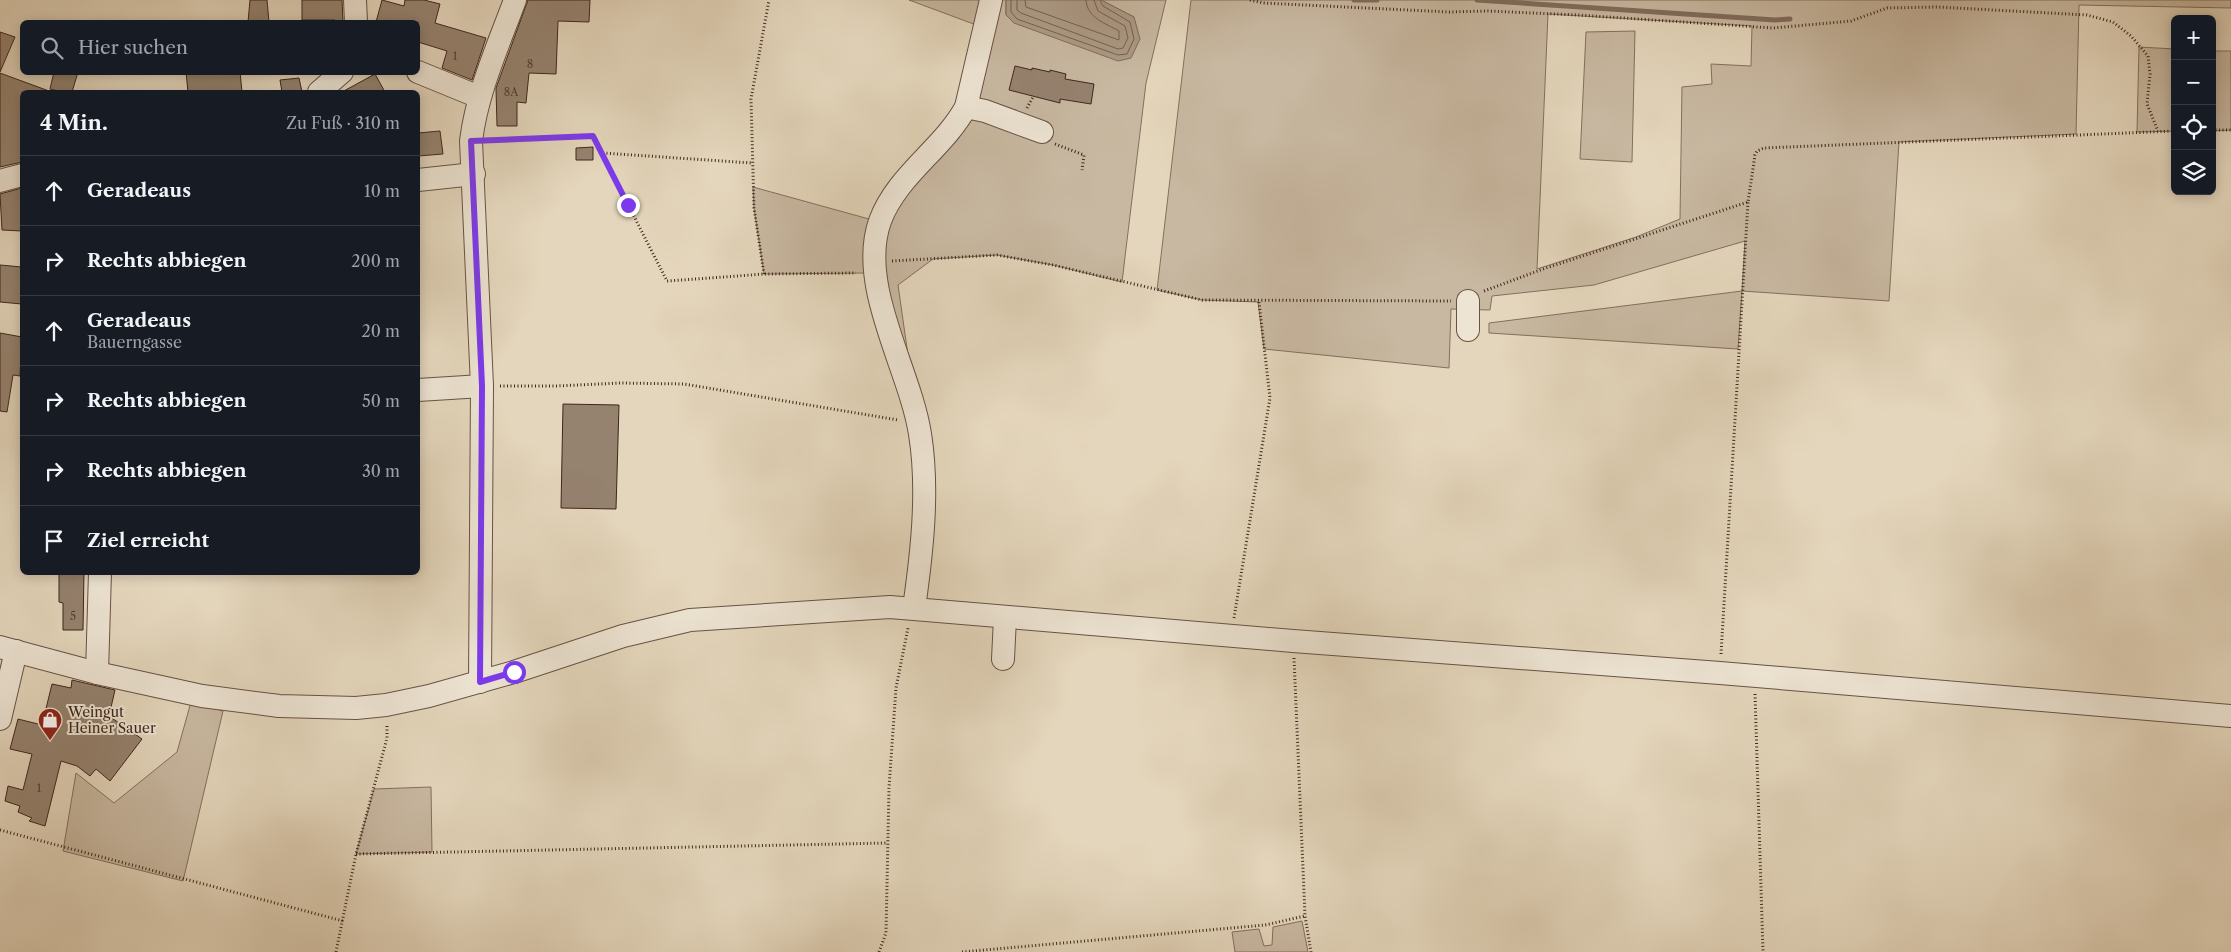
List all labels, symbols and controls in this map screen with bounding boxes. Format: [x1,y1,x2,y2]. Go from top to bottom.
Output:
map controls [2171,15,2216,195]
button: + [2171,15,2216,60]
search box [20,20,420,75]
icon: search [38,34,66,62]
text: Hier suchen [78,36,188,59]
house number: 1 [453,49,458,63]
house number: 8 [527,57,533,71]
button: − [2171,60,2216,105]
house number: 8A [504,85,519,99]
button: locate [2171,105,2216,150]
text: 4 Min. [40,110,108,135]
text: Zu Fuß · 310 m [286,113,400,133]
button: layers [2171,150,2216,195]
icon: ahead [40,177,68,205]
text: Geradeaus [87,179,191,202]
text: 10 m [364,181,400,201]
route end [617,194,640,217]
icon: right [40,247,68,275]
text: Rechts abbiegen [87,249,247,272]
text: 200 m [351,251,400,271]
text: Geradeaus [87,309,191,332]
icon: ahead [40,317,68,345]
text: 20 m [361,321,400,341]
text: Bauerngasse [87,332,182,352]
icon: right [40,387,68,415]
text: Rechts abbiegen [87,389,247,412]
text: 50 m [362,391,400,411]
icon: right [40,457,68,485]
text: Rechts abbiegen [87,459,247,482]
text: 30 m [362,461,400,481]
icon: arrive [40,527,68,555]
text: Ziel erreicht [87,529,209,552]
house number: 5 [70,609,76,623]
route start [503,661,526,684]
place label: Weingut Heiner Sauer [67,703,156,737]
shop icon: Weingut Heiner Sauer [37,707,63,741]
house number: 1 [37,781,42,795]

